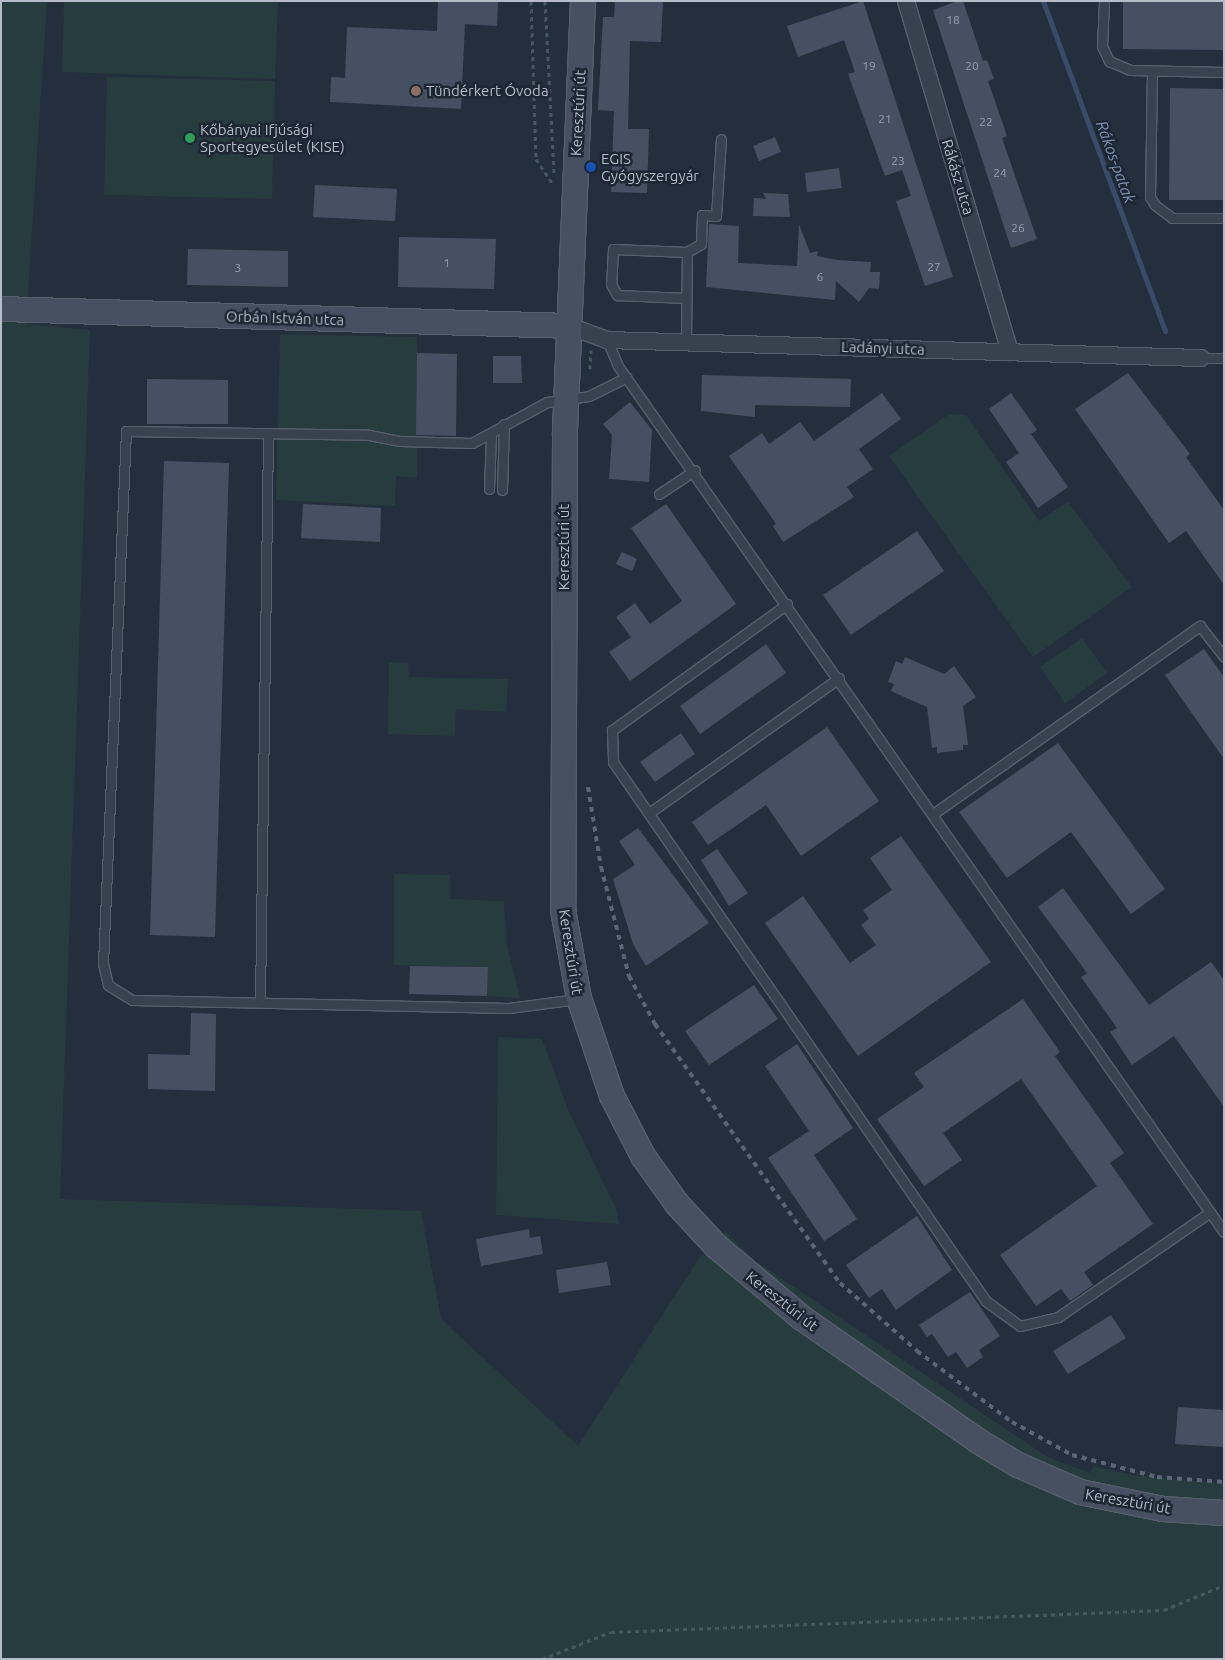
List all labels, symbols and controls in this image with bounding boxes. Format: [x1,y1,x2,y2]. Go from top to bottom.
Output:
house number: 18 [946,13,960,27]
house number: 19 [862,59,876,73]
house number: 20 [965,59,979,73]
street label: Keresztúri út [567,69,589,157]
place label: Tündérkert Óvoda [426,82,549,100]
marker: Tündérkert Óvoda [410,85,422,97]
house number: 21 [878,112,892,126]
house number: 22 [979,115,993,129]
water label: Rákos-patak [1092,118,1140,206]
place label: Kőbányai Ifjúsági Sportegyesület (KISE) [200,120,345,155]
marker: Kőbányai Ifjúsági Sportegyesület (KISE) [184,132,196,144]
street label: Rákász utca [938,137,978,217]
place label: EGIS Gyógyszergyár [601,149,699,184]
house number: 23 [891,154,905,168]
marker: EGIS Gyógyszergyár [585,161,597,173]
house number: 24 [993,166,1007,180]
house number: 26 [1011,221,1025,235]
house number: 1 [444,256,450,270]
house number: 27 [927,260,941,274]
house number: 3 [235,261,241,275]
house number: 6 [817,270,823,284]
street label: Orbán István utca [226,307,344,329]
street label: Ladányi utca [841,338,925,358]
street label: Keresztúri út [555,504,573,590]
street label: Keresztúri út [555,908,587,996]
street label: Keresztúri út [742,1267,822,1335]
street label: Keresztúri út [1084,1485,1172,1517]

